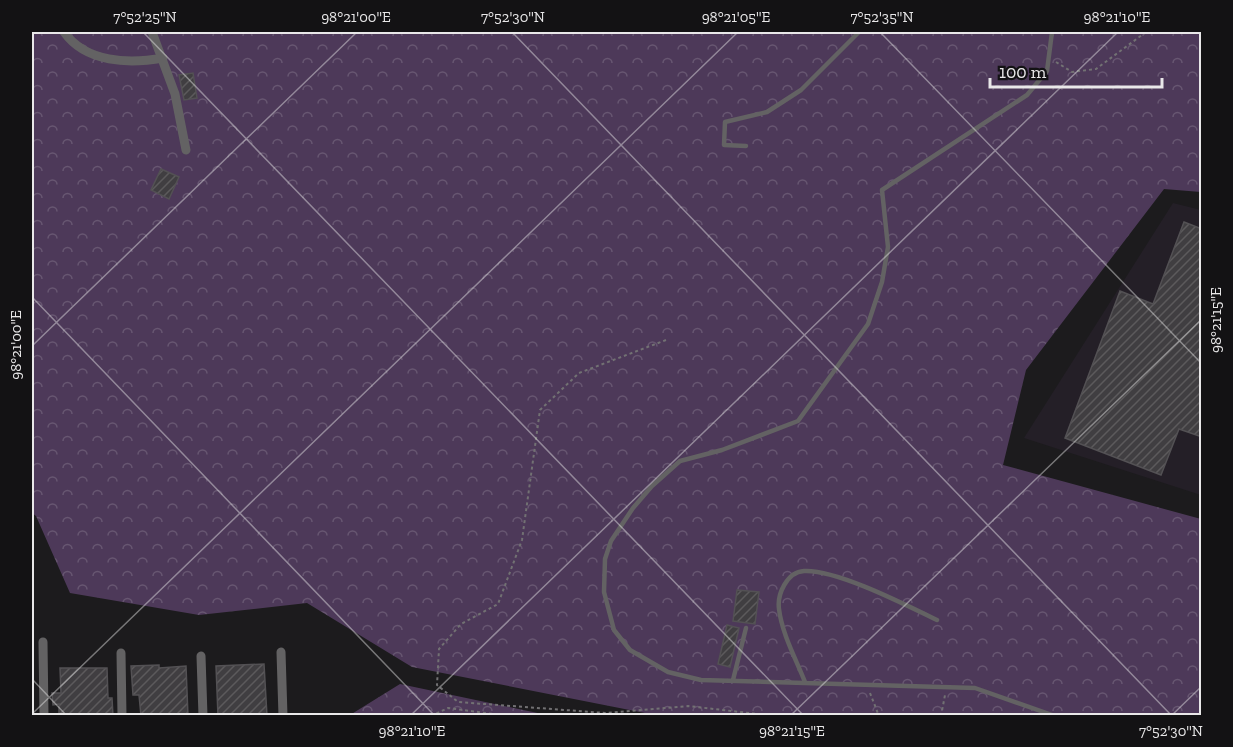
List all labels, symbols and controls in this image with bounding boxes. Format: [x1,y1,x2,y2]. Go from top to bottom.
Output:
text: 7°52'25"N [113,8,177,26]
text: 98°21'00"E [321,8,391,26]
text: 7°52'30"N [481,8,545,26]
text: 98°21'05"E [702,8,771,26]
text: 7°52'35"N [851,8,913,26]
text: 98°21'10"E [1084,8,1151,26]
scale bar [990,51,1162,89]
text: 100 m [999,61,1047,83]
text: 98°21'15"E [1207,287,1225,353]
text: 98°21'00"E [7,310,25,380]
text: 98°21'10"E [379,722,446,740]
text: 98°21'15"E [759,722,825,740]
text: 7°52'30"N [1139,722,1203,740]

